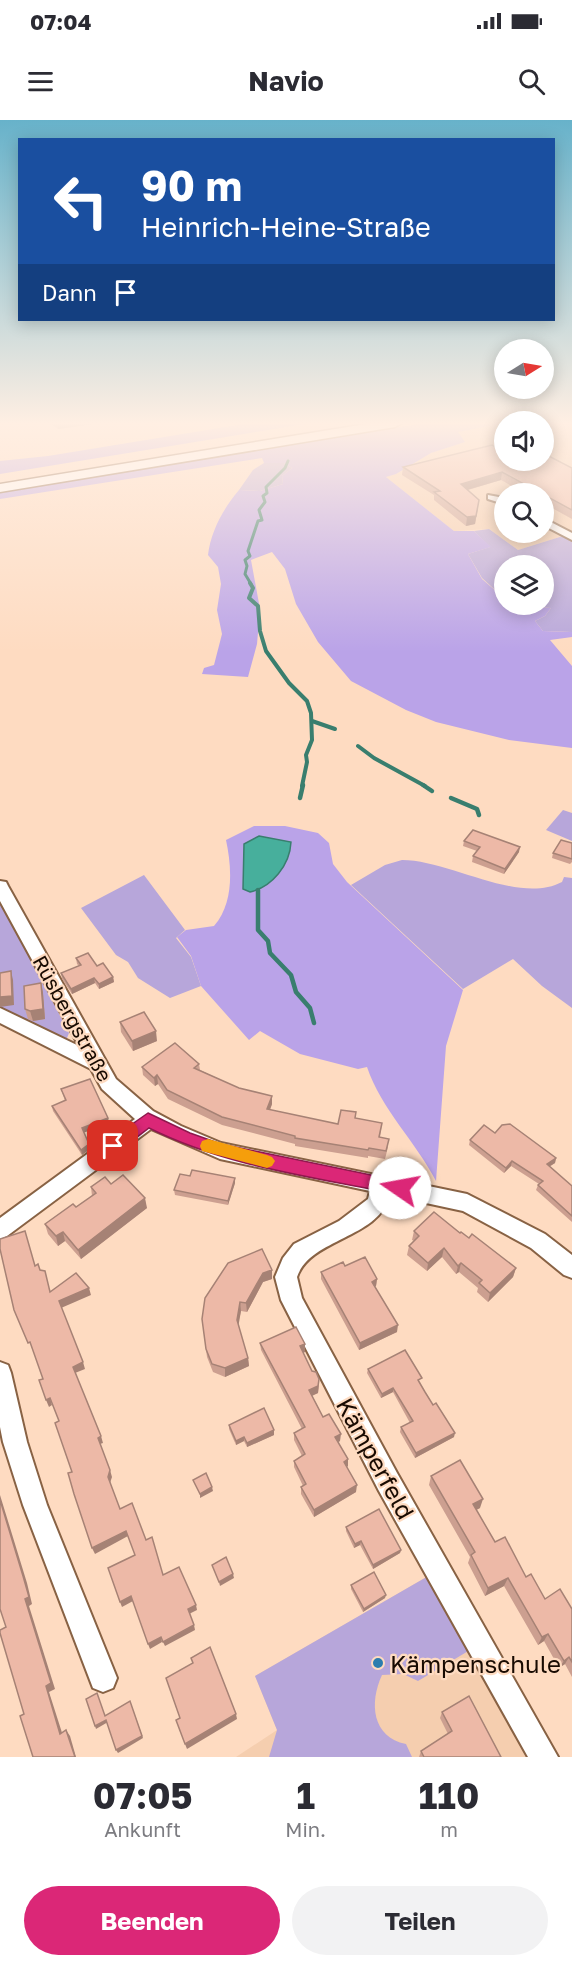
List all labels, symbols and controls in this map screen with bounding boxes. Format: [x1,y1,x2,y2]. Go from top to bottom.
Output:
text: 07:04 [30,8,91,35]
icon: menu [24,65,57,98]
text: Navio [248,65,324,97]
icon: search [515,65,548,98]
text: 90 m [141,160,242,210]
icon: left [42,162,120,240]
text: Heinrich-Heine-Straße [141,211,431,243]
icon: arrive [109,276,142,309]
text: Dann [42,279,97,306]
north arrow [494,339,554,399]
map controls [494,339,554,615]
button: sound [494,411,554,471]
button: search [494,483,554,543]
button: layers [494,555,554,615]
street label: Rüsbergstraße [28,951,118,1085]
pin [87,1120,138,1171]
icon: arrive [96,1129,129,1162]
position arrow [368,1156,432,1220]
street label: Kämperfeld [331,1392,421,1524]
place label: Kämpenschule [390,1649,561,1678]
marker: Kämpenschule [371,1656,385,1670]
text: 07:05 [93,1774,193,1817]
text: 1 [296,1774,315,1817]
text: 110 [419,1774,479,1817]
text: Ankunft [104,1817,181,1841]
text: Min. [285,1817,326,1841]
text: m [440,1817,458,1841]
button: Beenden [24,1886,280,1955]
button: Teilen [292,1886,548,1955]

